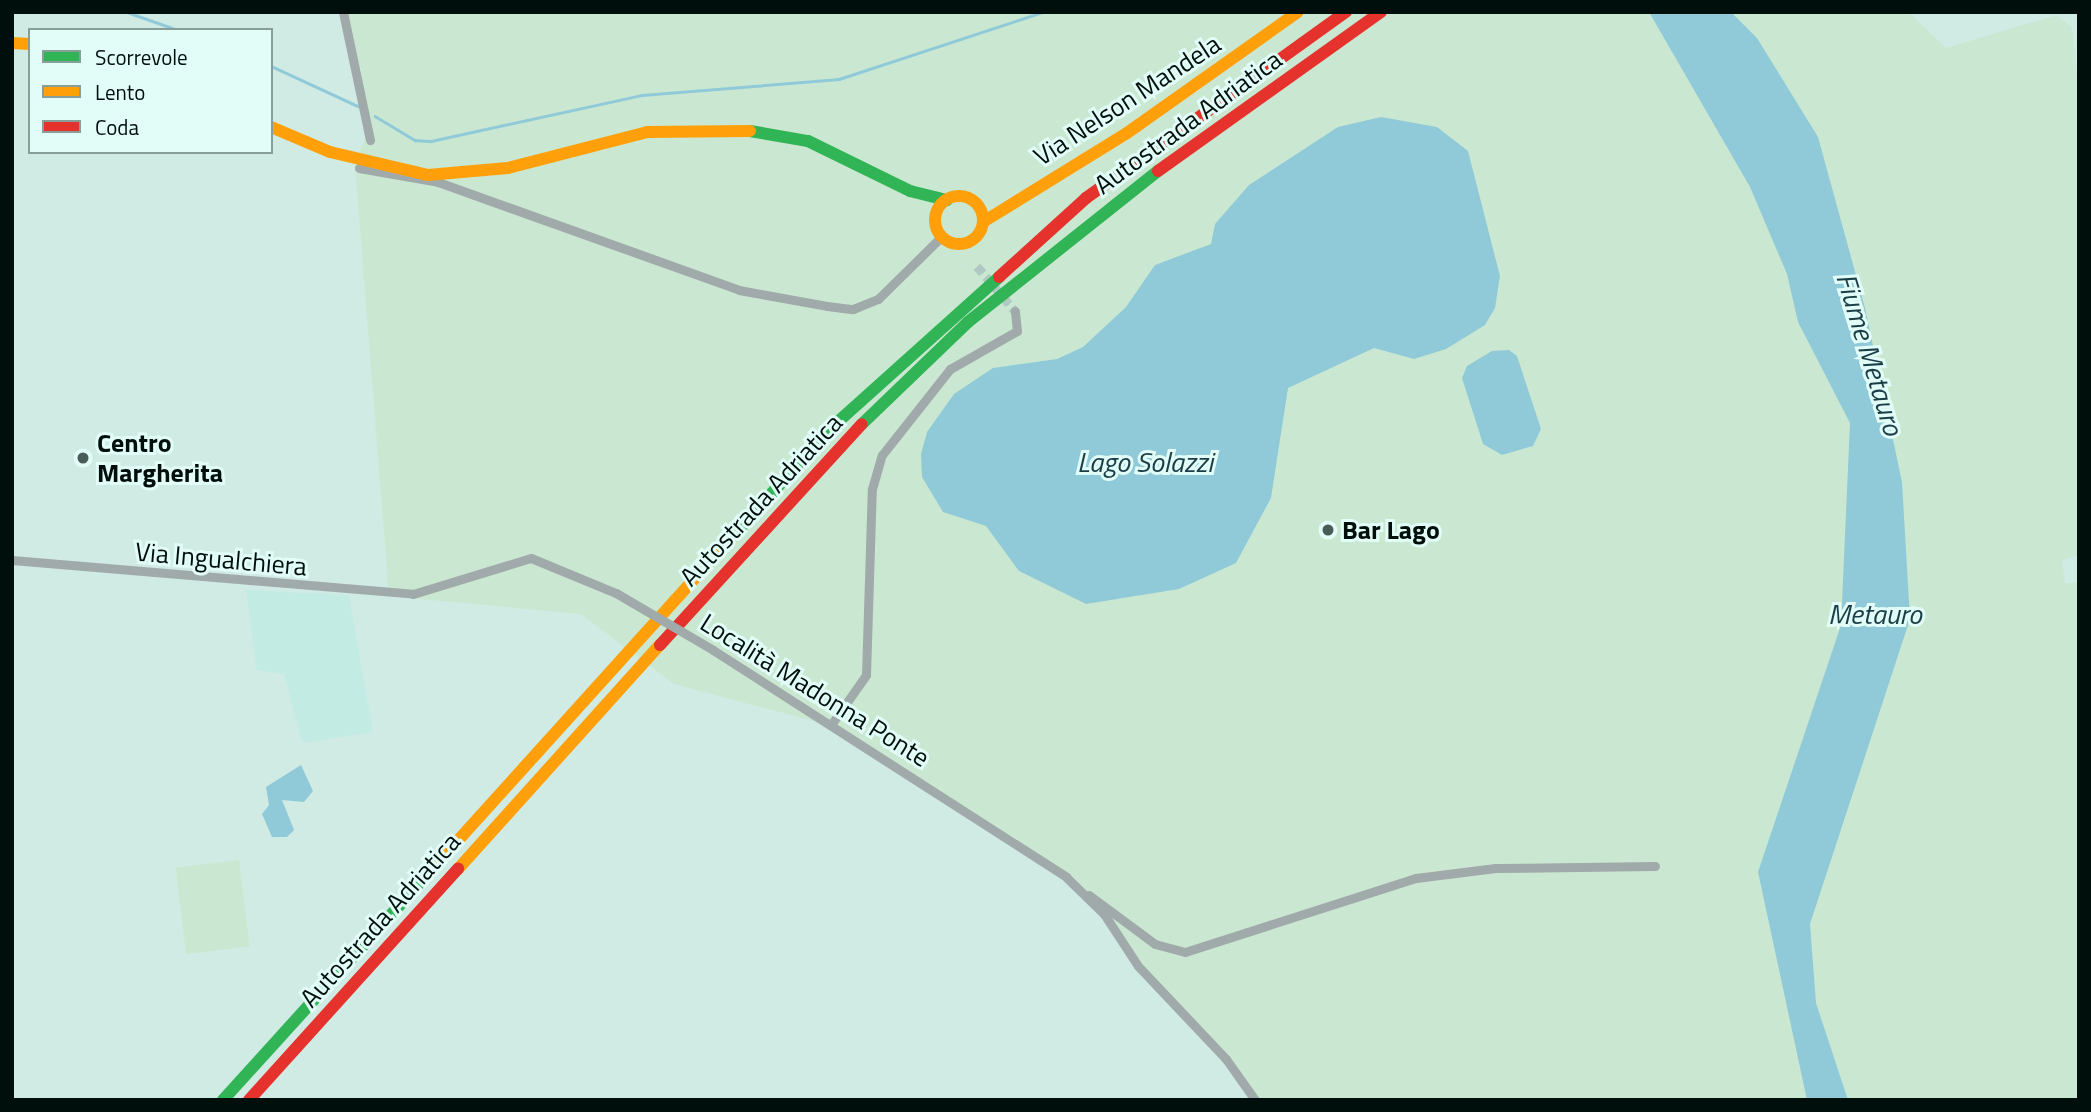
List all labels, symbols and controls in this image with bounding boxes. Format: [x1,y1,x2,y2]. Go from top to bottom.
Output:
legend [28,28,273,154]
street label: Via Nelson Mandela [1028,28,1226,172]
text: Scorrevole [95,41,188,73]
street label: Autostrada Adriatica [1088,44,1288,200]
text: Lento [95,76,145,108]
text: Coda [95,111,139,143]
water label: Fiume Metauro [1829,269,1911,439]
street label: Autostrada Adriatica [673,407,849,593]
place label: Centro Margherita [97,427,223,488]
water label: Lago Solazzi [1077,445,1213,479]
marker: Centro Margherita [75,450,91,466]
place label: Bar Lago [1342,514,1440,546]
marker: Bar Lago [1320,522,1336,538]
street label: Via Ingualchiera [134,536,308,582]
water label: Metauro [1828,597,1922,631]
street label: Località Madonna Ponte [695,607,935,773]
street label: Autostrada Adriatica [294,826,466,1014]

